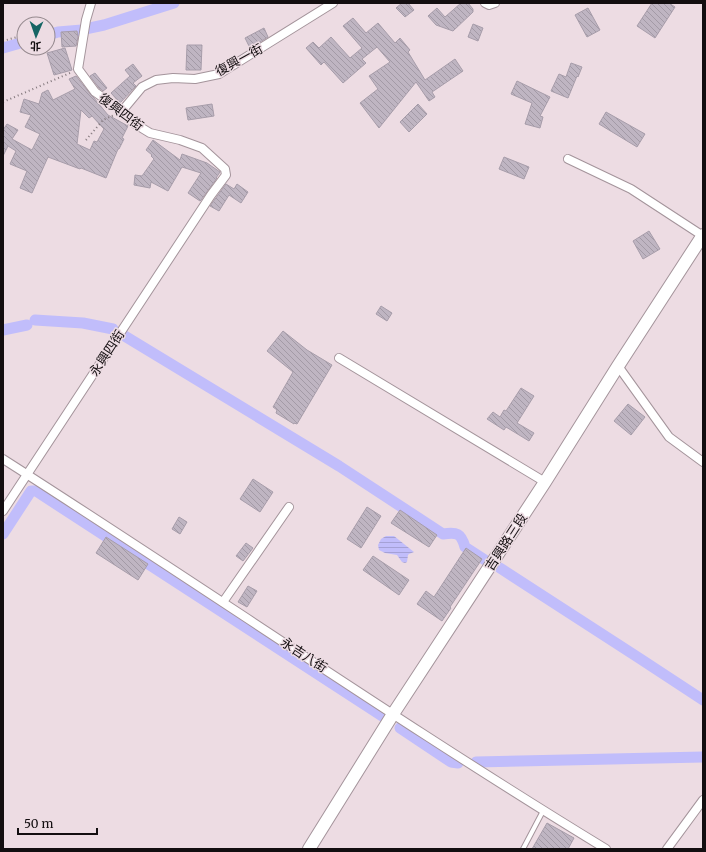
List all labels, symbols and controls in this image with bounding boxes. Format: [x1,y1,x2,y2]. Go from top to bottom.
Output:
north arrow [16,16,56,56]
text: 北 [30,39,41,53]
street label: 復興一街 [212,40,266,80]
street label: 復興四街 [95,90,147,134]
street label: 永興四街 [86,327,128,379]
street label: 吉興路三段 [481,510,531,574]
street label: 永吉八街 [278,634,330,676]
scale bar [18,810,97,836]
text: 50 m [24,816,53,831]

